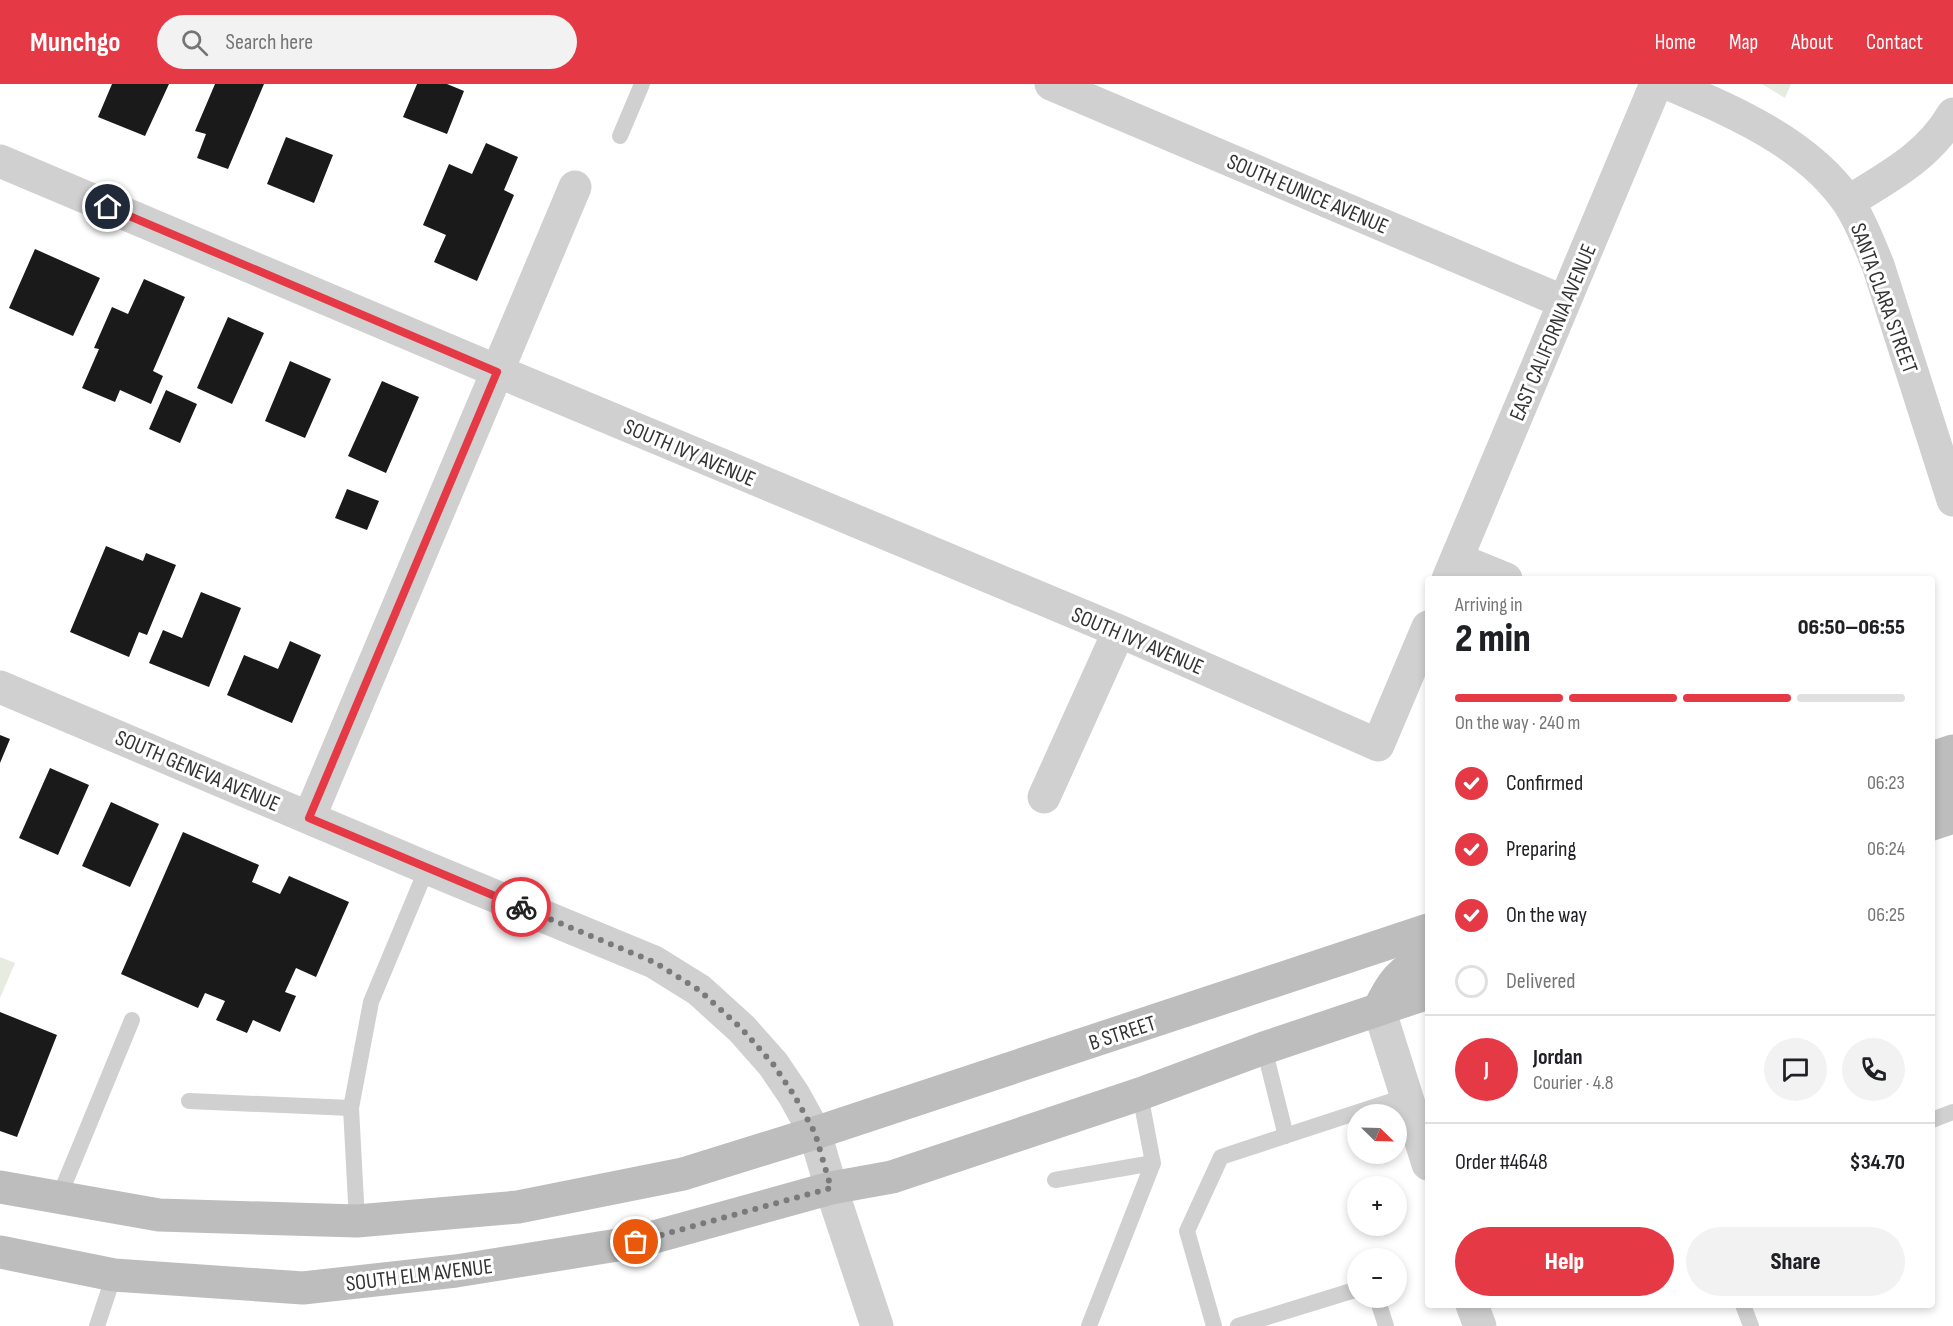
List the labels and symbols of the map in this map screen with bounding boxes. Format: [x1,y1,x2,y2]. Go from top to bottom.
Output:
street label: SOUTH EUNICE AVENUE [1223,148,1392,241]
pin [82,181,133,232]
street label: SANTA CLARA STREET [1844,220,1923,377]
street label: EAST CALIFORNIA AVENUE [1504,240,1603,425]
street label: SOUTH IVY AVENUE [619,413,759,493]
street label: SOUTH IVY AVENUE [1067,601,1207,681]
street label: SOUTH GENEVA AVENUE [111,725,284,818]
courier [491,877,551,937]
street label: B STREET [1086,1010,1159,1057]
north arrow [1347,1104,1407,1164]
pin [610,1216,661,1267]
street label: SOUTH ELM AVENUE [344,1253,494,1298]

